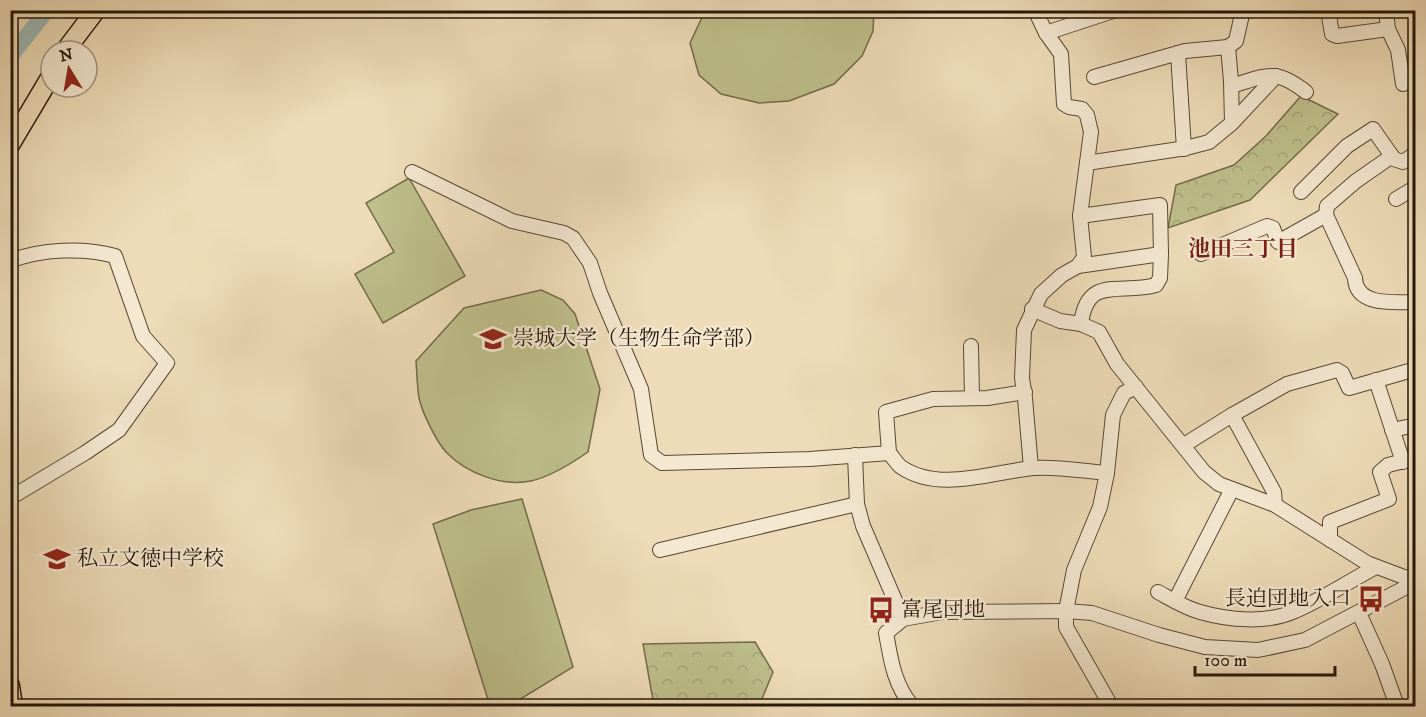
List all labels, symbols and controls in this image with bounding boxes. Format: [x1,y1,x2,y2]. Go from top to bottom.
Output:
north arrow [39,39,99,99]
text: N [58,44,75,66]
district label: 池田三丁目 [1188,236,1298,263]
school or university icon: 崇城大学（生物生命学部） [478,324,508,354]
place label: 崇城大学（生物生命学部） [513,326,765,352]
school or university icon: 私立文徳中学校 [42,544,72,574]
place label: 私立文徳中学校 [77,546,224,572]
bus stop icon: 長迫団地入口 [1356,584,1386,614]
place label: 長迫団地入口 [1225,586,1351,612]
bus stop icon: 富尾団地 [866,595,896,625]
place label: 富尾団地 [901,597,985,623]
scale bar [1195,639,1334,677]
text: 100 m [1204,650,1247,672]

